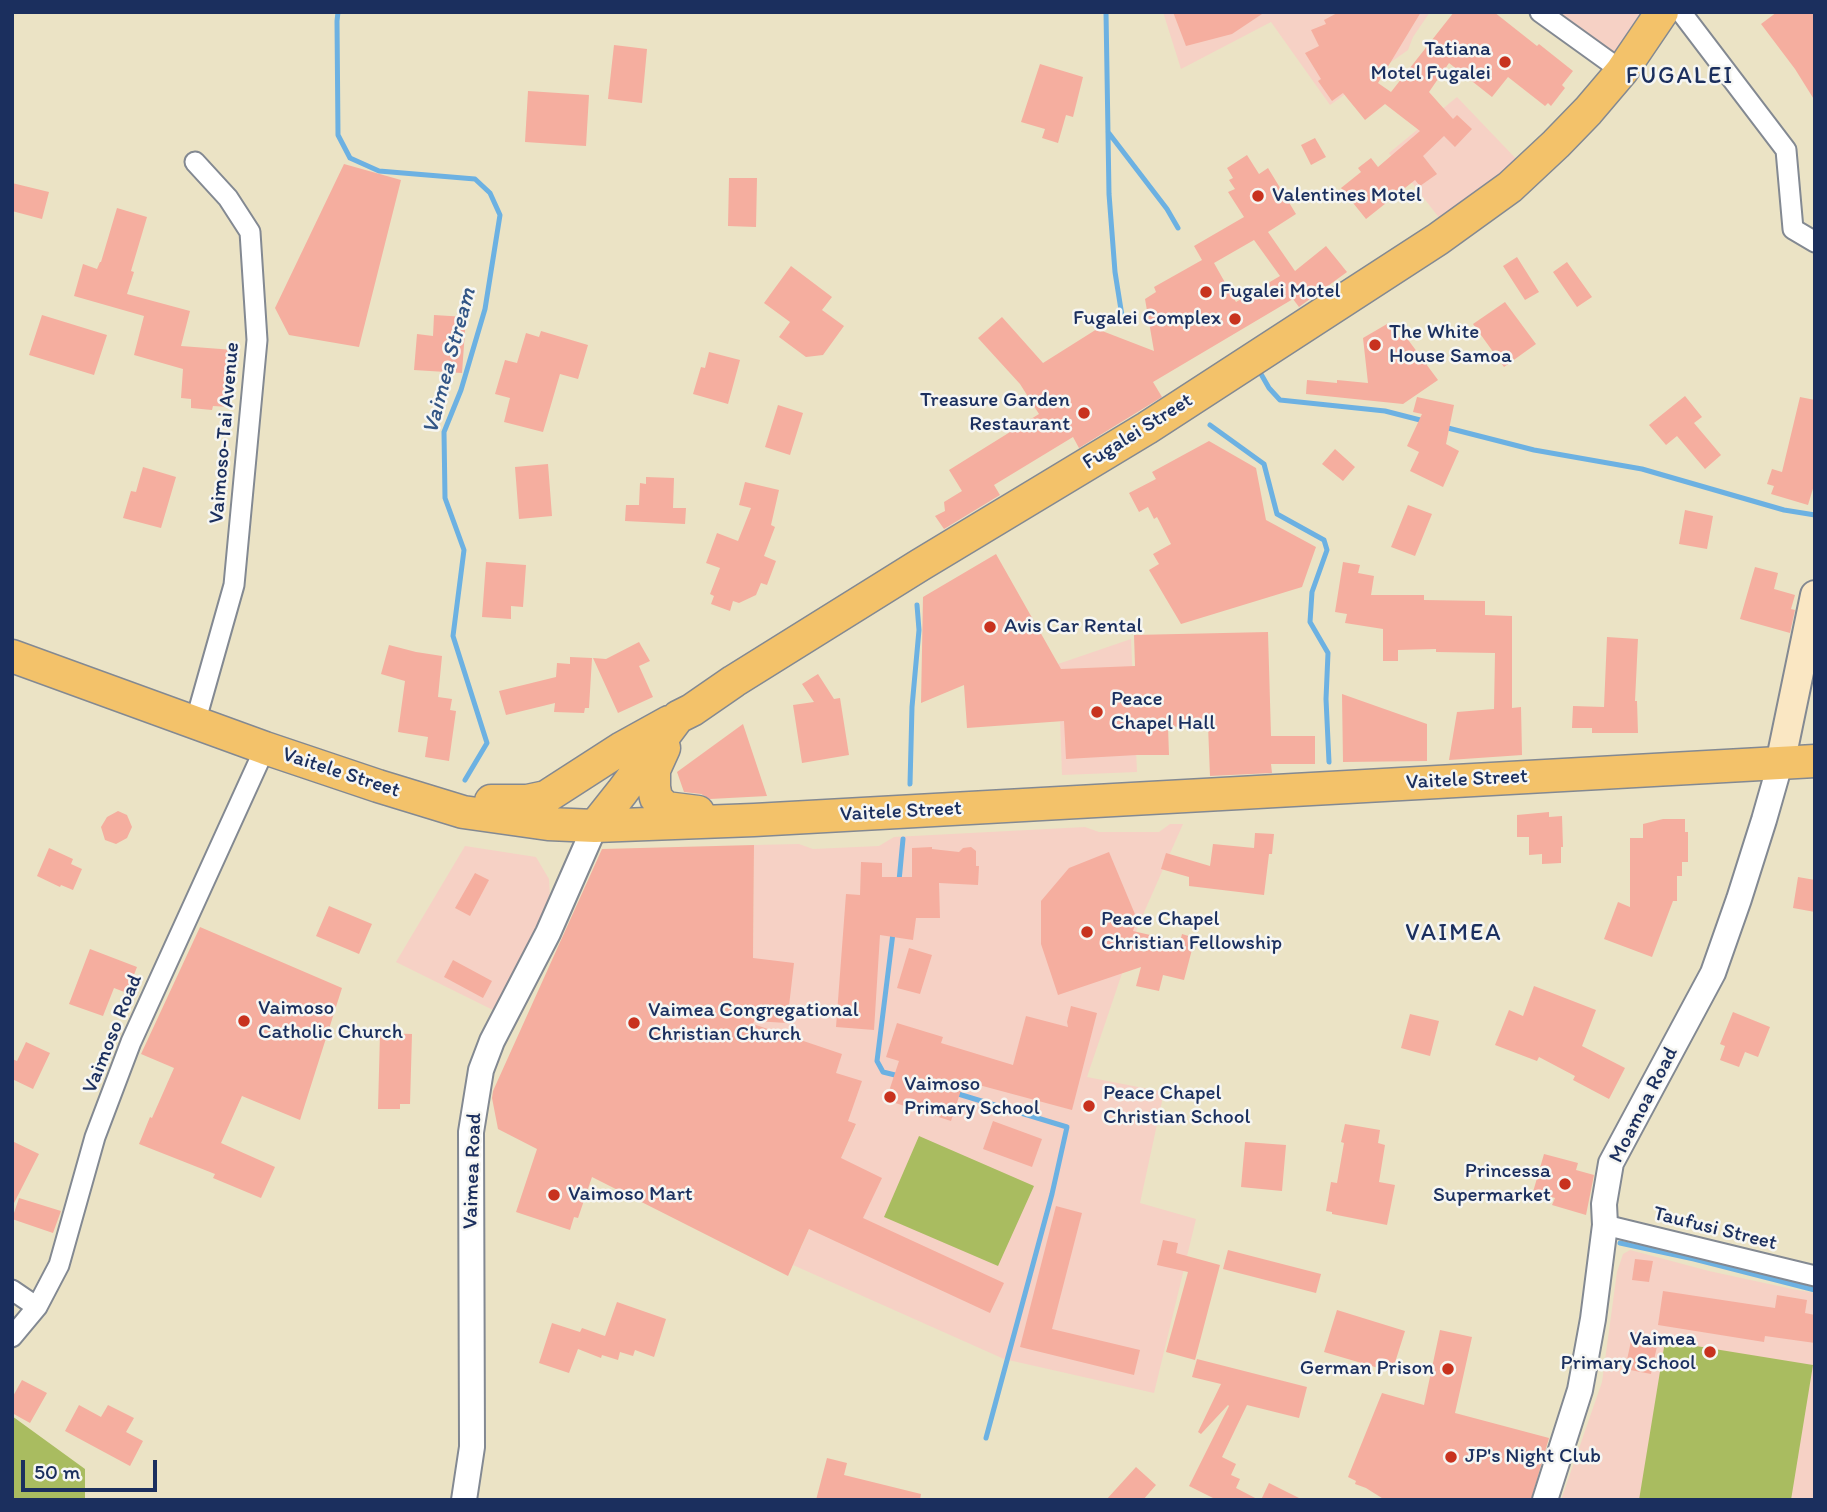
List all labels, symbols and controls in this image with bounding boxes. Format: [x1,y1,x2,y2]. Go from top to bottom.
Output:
place label: Tatiana Motel Fugalei [1371,37,1491,87]
marker: Tatiana Motel Fugalei [1497,54,1513,70]
district label: FUGALEI [1627,63,1733,91]
place label: Valentines Motel [1272,183,1422,209]
marker: Valentines Motel [1250,188,1266,204]
place label: Fugalei Motel [1220,279,1340,305]
marker: Fugalei Motel [1198,284,1214,300]
water label: Vaimea Stream [417,285,483,437]
place label: Fugalei Complex [1073,306,1221,332]
marker: Fugalei Complex [1227,311,1243,327]
place label: The White House Samoa [1389,320,1512,370]
marker: The White House Samoa [1367,337,1383,353]
street label: Vaimoso-Tai Avenue [204,341,246,525]
place label: Treasure Garden Restaurant [920,388,1070,438]
street label: Fugalei Street [1078,388,1198,476]
marker: Treasure Garden Restaurant [1076,405,1092,421]
place label: Avis Car Rental [1004,614,1142,640]
marker: Avis Car Rental [982,619,998,635]
place label: Peace Chapel Hall [1111,687,1215,737]
marker: Peace Chapel Hall [1089,704,1105,720]
street label: Vaitele Street [279,742,403,804]
street label: Vaitele Street [1405,764,1529,796]
street label: Vaitele Street [839,796,963,828]
place label: Peace Chapel Christian Fellowship [1101,907,1282,957]
district label: VAIMEA [1407,920,1501,948]
marker: Peace Chapel Christian Fellowship [1079,924,1095,940]
street label: Vaimoso Road [78,971,148,1097]
place label: Vaimoso Catholic Church [258,996,403,1046]
place label: Vaimea Congregational Christian Church [648,998,859,1048]
marker: Vaimoso Catholic Church [236,1013,252,1029]
marker: Vaimea Congregational Christian Church [626,1015,642,1031]
street label: Moamoa Road [1604,1043,1684,1167]
place label: Vaimoso Primary School [904,1072,1040,1122]
place label: Peace Chapel Christian School [1103,1081,1250,1131]
marker: Vaimoso Primary School [882,1089,898,1105]
marker: Peace Chapel Christian School [1081,1098,1097,1114]
street label: Vaimea Road [458,1112,488,1230]
place label: Princessa Supermarket [1433,1159,1551,1209]
marker: Princessa Supermarket [1557,1176,1573,1192]
place label: Vaimoso Mart [568,1182,693,1208]
marker: Vaimoso Mart [546,1187,562,1203]
street label: Taufusi Street [1650,1201,1780,1257]
place label: Vaimea Primary School [1560,1327,1696,1377]
marker: Vaimea Primary School [1702,1344,1718,1360]
place label: German Prison [1300,1356,1434,1382]
marker: German Prison [1440,1361,1456,1377]
place label: JP's Night Club [1465,1444,1601,1470]
scale bar [24,1446,161,1490]
marker: JP's Night Club [1443,1449,1459,1465]
text: 50 m [34,1459,80,1484]

